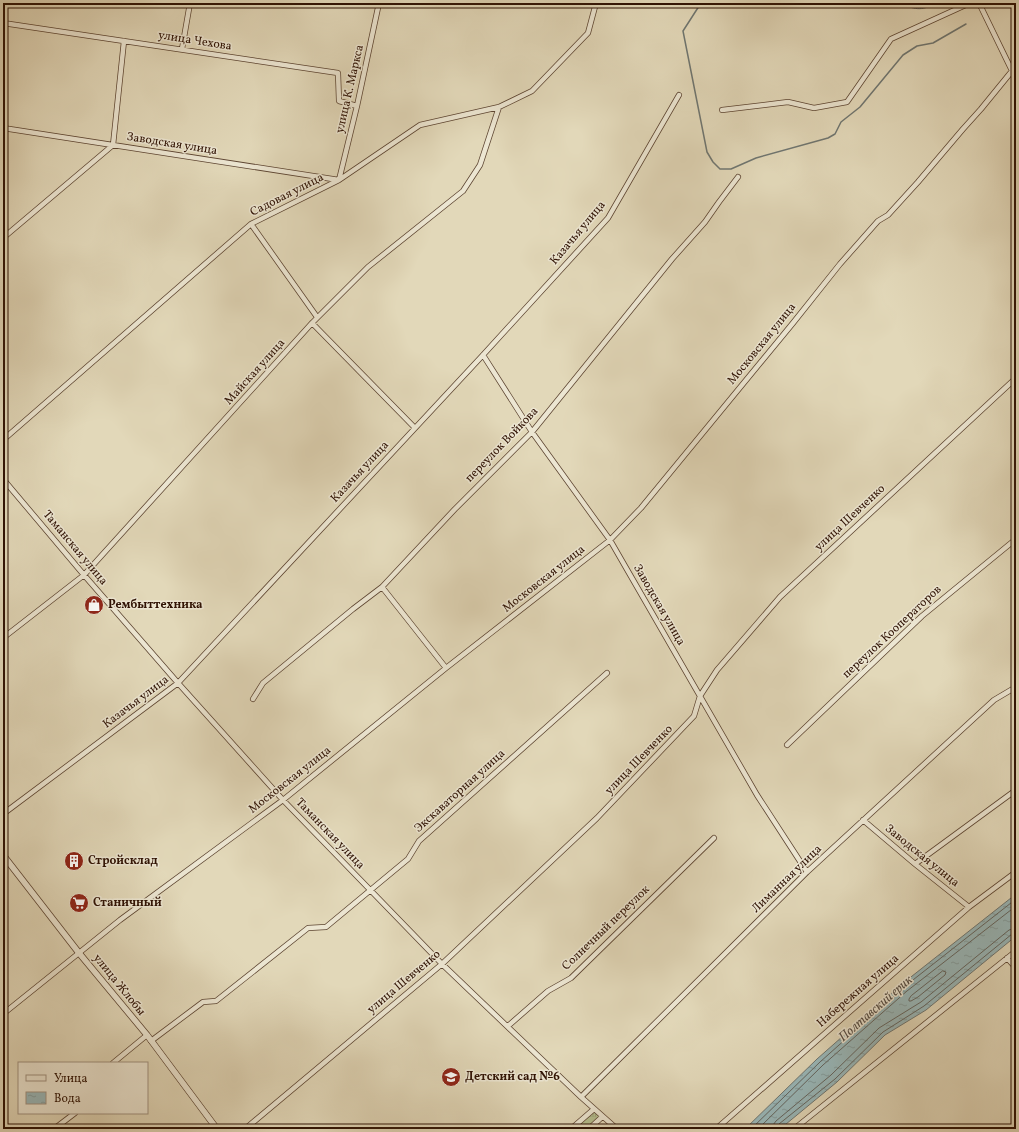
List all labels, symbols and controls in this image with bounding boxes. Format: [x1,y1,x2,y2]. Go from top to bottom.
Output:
street label: улица Чехова [157,27,233,55]
street label: улица К. Маркса [332,43,368,135]
street label: Заводская улица [126,129,218,159]
street label: Садовая улица [247,170,327,220]
street label: Казачья улица [546,198,610,268]
street label: Московская улица [724,300,800,388]
street label: Майская улица [221,335,289,409]
street label: переулок Войкова [462,404,542,486]
street label: Казачья улица [327,438,393,506]
street label: улица Шевченко [811,481,889,555]
street label: Таманская улица [39,507,111,589]
street label: Московская улица [499,542,589,616]
street label: Заводская улица [629,561,689,649]
street label: переулок Кооператоров [839,582,945,682]
shop icon: Рембыттехника [83,594,105,616]
place label: Рембыттехника [108,597,203,613]
street label: Казачья улица [100,672,172,732]
street label: улица Шевченко [602,722,676,798]
street label: Московская улица [245,743,335,817]
street label: Экскаваторная улица [411,746,509,836]
street label: Таманская улица [292,795,368,873]
street label: Заводская улица [881,821,963,891]
street label: Лиманная улица [748,841,826,917]
building icon: Стройсклад [63,850,85,872]
place label: Стройсклад [88,853,158,869]
street label: Солнечный переулок [559,881,654,974]
supermarket icon: Станичный [68,892,90,914]
place label: Станичный [93,895,162,911]
street label: улица Шевченко [364,946,444,1018]
street label: улица Жлобы [89,951,149,1020]
street label: Набережная улица [813,951,903,1031]
water label: Полтавский ерик [835,971,918,1046]
legend [18,1062,148,1114]
school or university icon: Детский сад №6 [440,1066,462,1088]
place label: Детский сад №6 [465,1069,560,1085]
text: Улица [54,1071,87,1087]
text: Вода [54,1091,81,1107]

